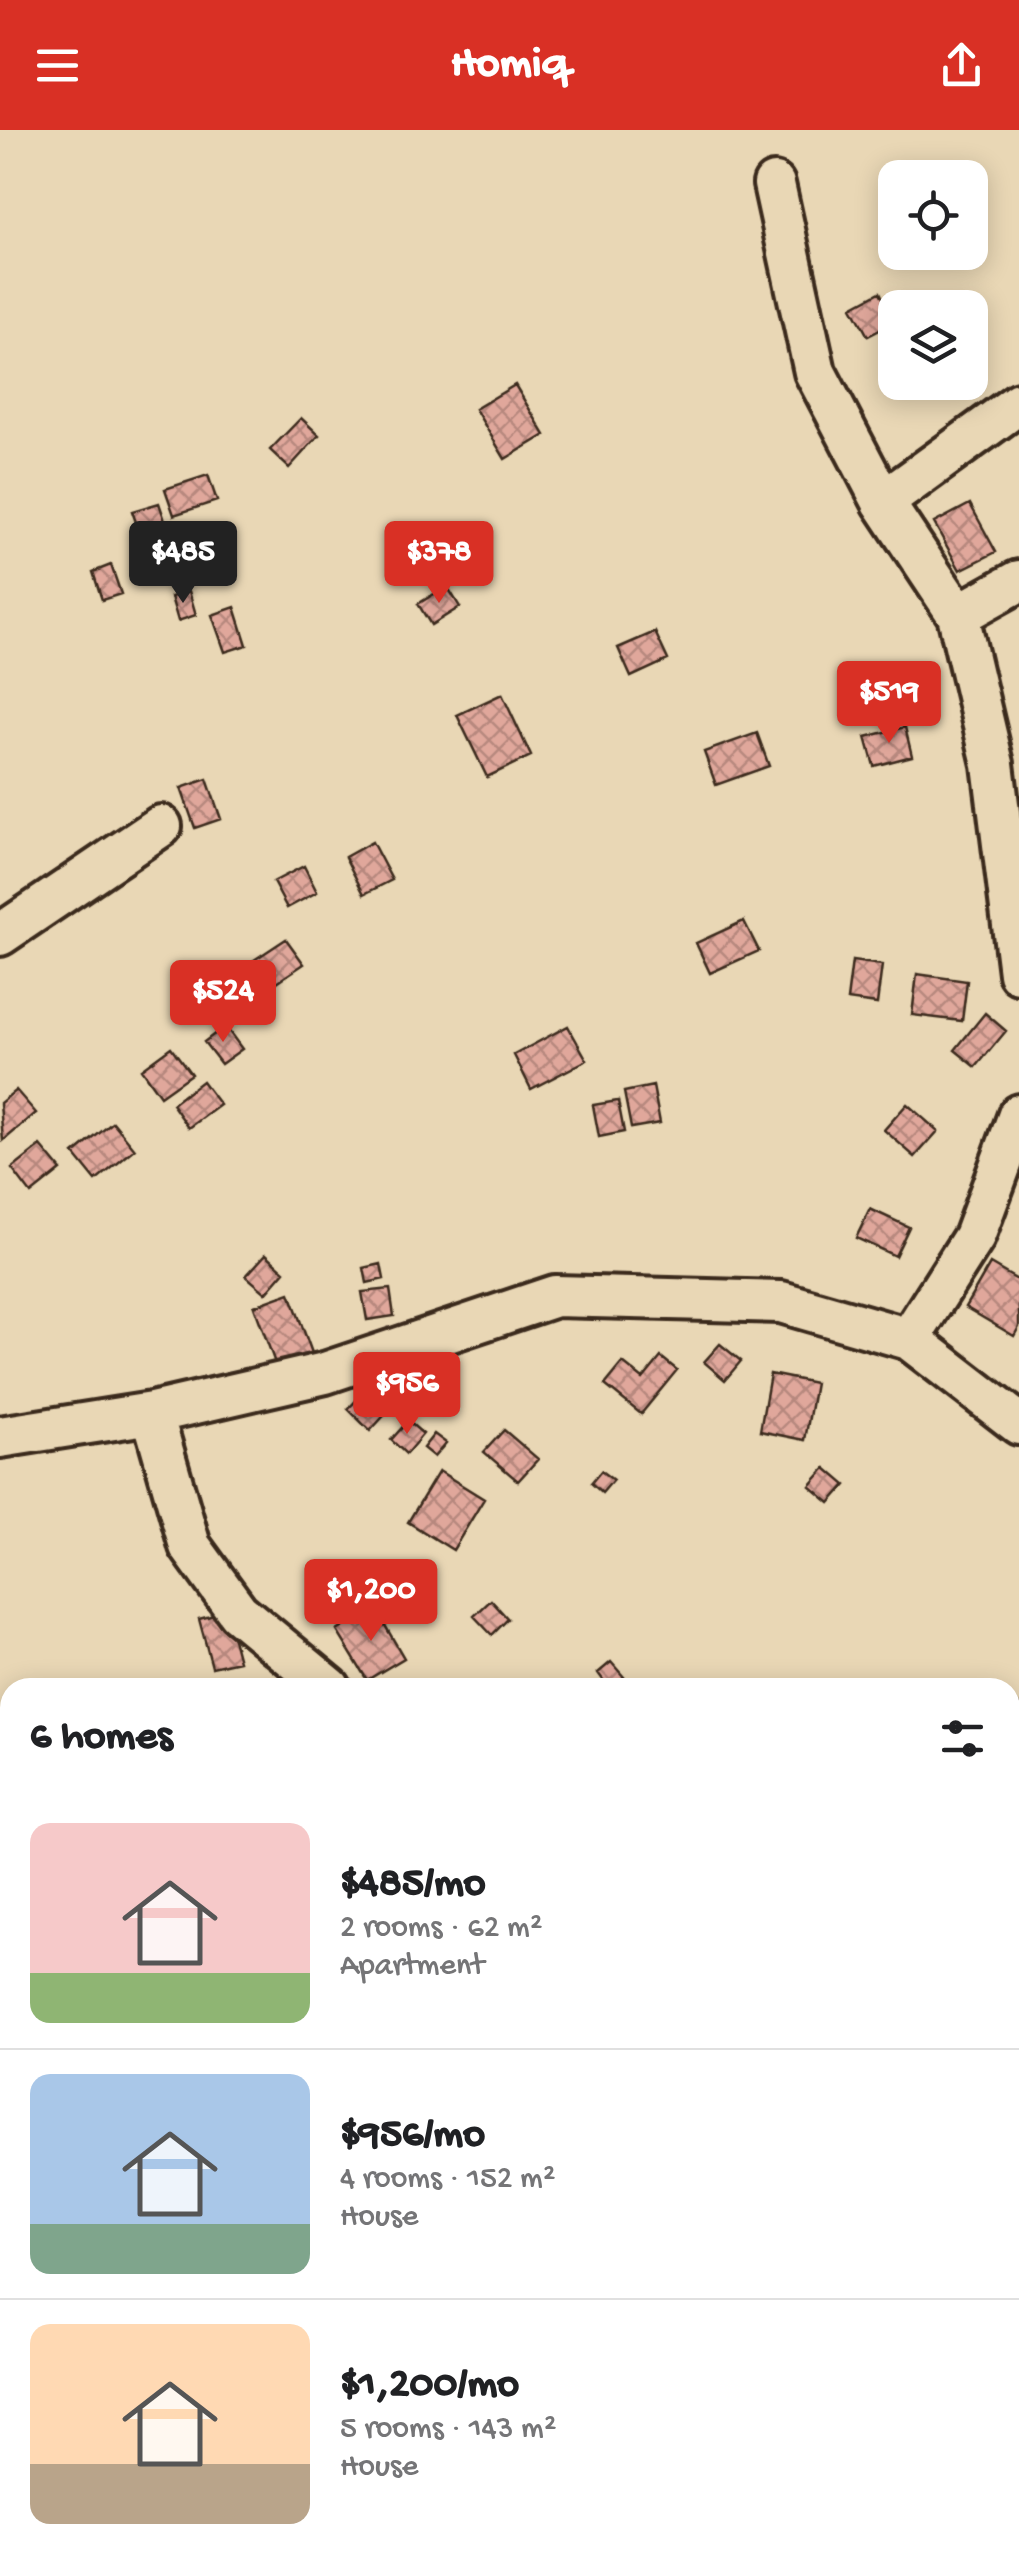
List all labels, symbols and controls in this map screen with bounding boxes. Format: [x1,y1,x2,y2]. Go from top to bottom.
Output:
icon: menu [30,38,85,93]
icon: share [934,38,989,93]
text: Homiq [451,39,568,92]
map controls [878,160,988,400]
button: locate [878,160,988,270]
button: layers [878,290,988,400]
pin: $485 [124,521,242,606]
pin: $378 [380,521,498,606]
text: $485 [151,534,215,572]
text: $378 [406,534,472,572]
pin: $519 [830,661,948,746]
text: $519 [859,674,919,712]
pin: $524 [164,960,282,1045]
text: $524 [192,973,254,1011]
pin: $956 [348,1352,466,1437]
text: $956 [375,1365,439,1403]
pin: $1,200 [290,1559,452,1644]
text: $1,200 [326,1572,416,1610]
icon: filters [935,1711,990,1766]
text: 6 homes [30,1714,173,1763]
text: $485/mo [340,1861,486,1910]
icon: home [110,1863,230,1983]
text: 2 rooms · 62 m² [340,1910,542,1948]
text: Apartment [340,1948,484,1986]
text: $956/mo [340,2112,485,2161]
icon: home [110,2114,230,2234]
text: 4 rooms · 152 m² [340,2161,555,2199]
text: House [340,2199,418,2237]
text: $1,200/mo [340,2362,519,2411]
icon: home [110,2364,230,2484]
text: 5 rooms · 143 m² [340,2411,556,2449]
text: House [340,2449,418,2487]

